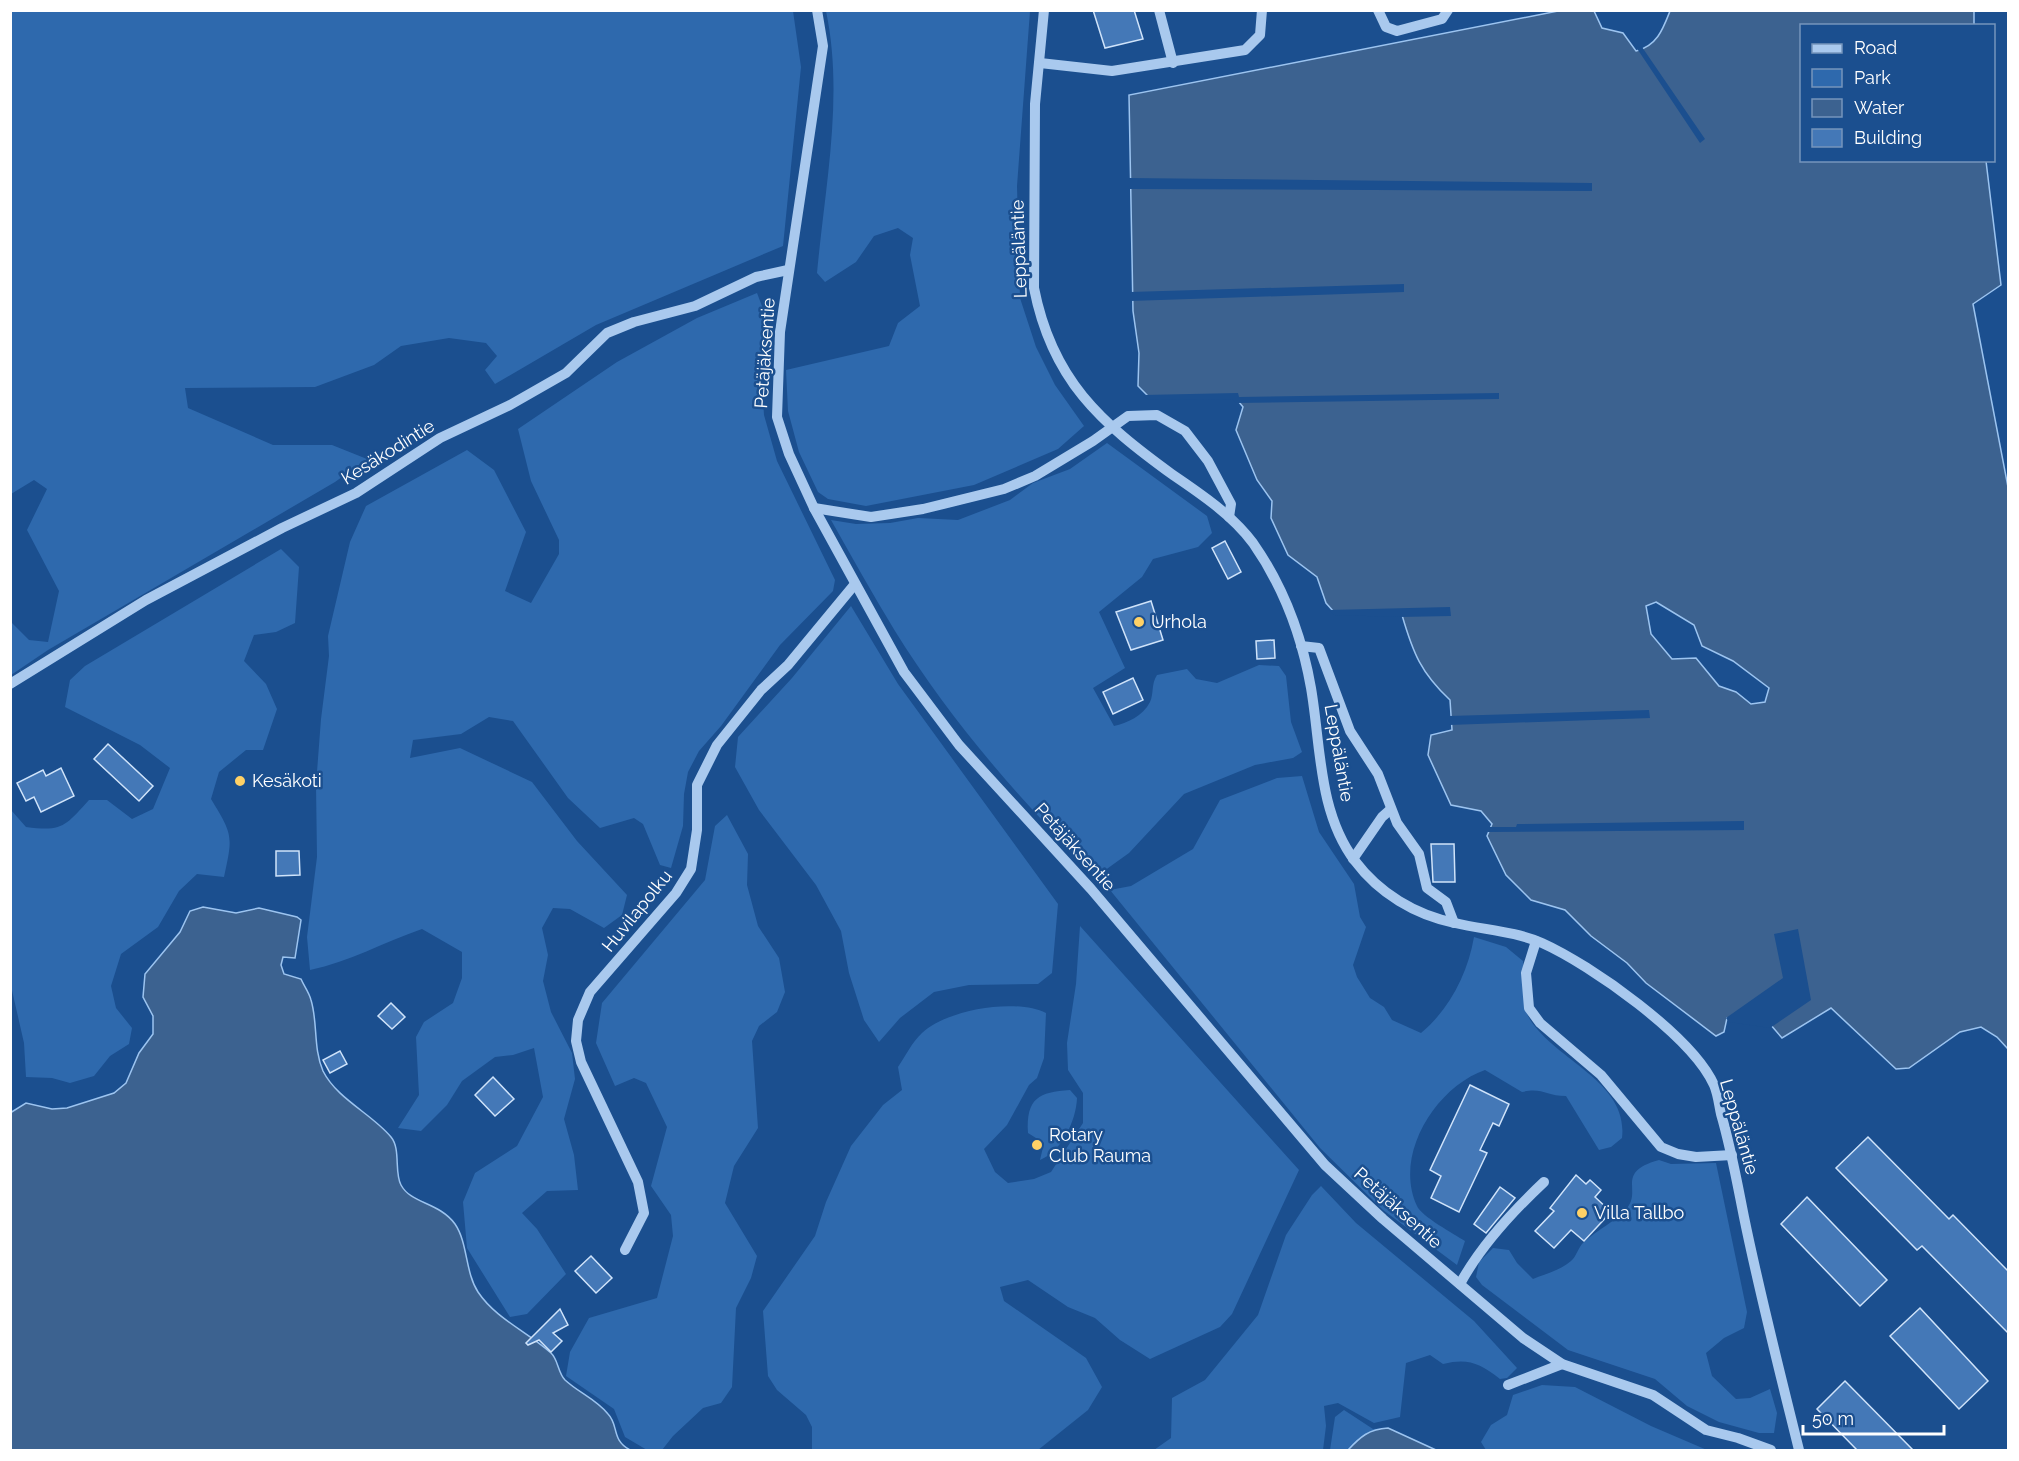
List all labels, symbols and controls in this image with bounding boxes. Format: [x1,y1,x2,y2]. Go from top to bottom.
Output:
legend [1800,24,1995,162]
text: Road [1854,37,1897,58]
text: Park [1854,67,1891,88]
text: Water [1854,97,1905,118]
text: Building [1854,127,1922,148]
street label: Leppäläntie [1006,199,1031,299]
street label: Petäjäksentie [750,296,779,409]
street label: Kesäkodintie [337,414,439,489]
place label: Urhola [1151,611,1207,632]
marker: Urhola [1132,615,1146,629]
street label: Leppäläntie [1321,703,1358,804]
place label: Kesäkoti [252,770,322,791]
marker: Kesäkoti [233,774,247,788]
street label: Petäjäksentie [1030,798,1121,895]
street label: Huvilapolku [597,866,676,956]
street label: Leppäläntie [1716,1077,1763,1178]
place label: Rotary Club Rauma [1049,1124,1151,1166]
marker: Rotary Club Rauma [1030,1138,1044,1152]
street label: Petäjäksentie [1350,1163,1447,1253]
place label: Villa Tallbo [1594,1202,1685,1223]
marker: Villa Tallbo [1575,1206,1589,1220]
scale bar [1803,1398,1944,1436]
text: 50 m [1812,1408,1854,1429]

